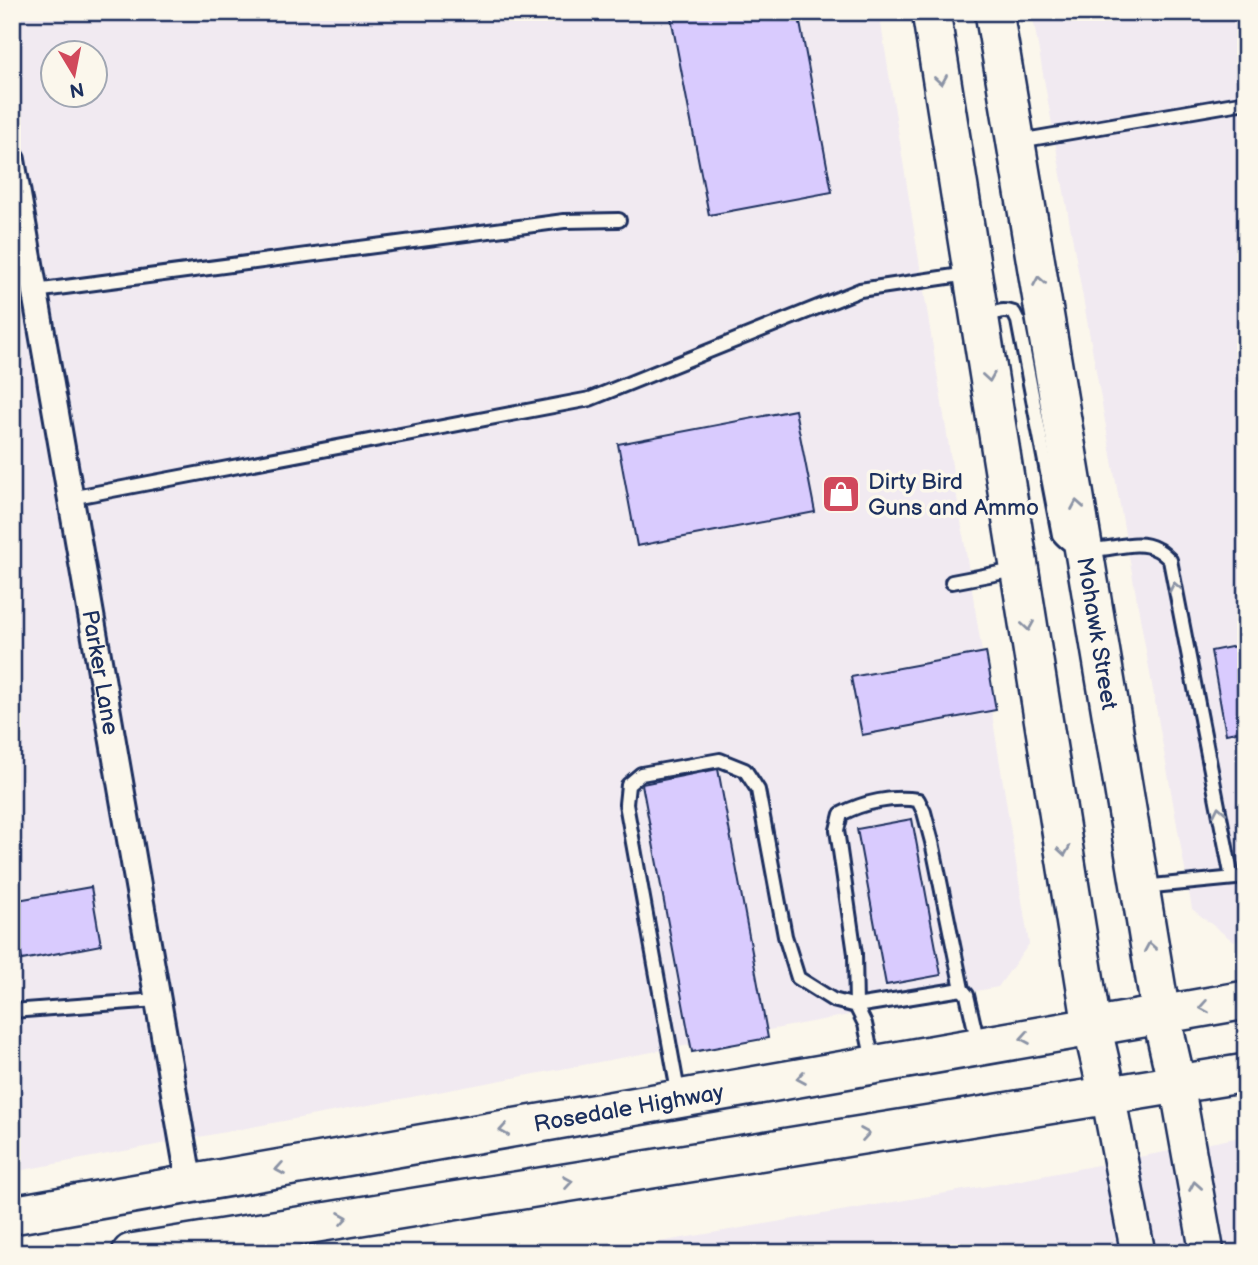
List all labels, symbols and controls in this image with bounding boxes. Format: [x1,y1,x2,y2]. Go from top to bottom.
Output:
north arrow [38,38,108,108]
one-way arrow [934,74,949,86]
text: N [68,77,86,102]
one-way arrow [1032,275,1047,287]
one-way arrow [981,371,996,383]
place label: Dirty Bird Guns and Ammo [868,468,1039,522]
shop icon: Dirty Bird Guns and Ammo [820,473,862,515]
one-way arrow [1070,499,1085,511]
street label: Mohawk Street [1070,555,1123,712]
one-way arrow [1168,581,1183,593]
street label: Parker Lane [75,608,125,737]
one-way arrow [1020,620,1035,632]
one-way arrow [1212,805,1227,817]
one-way arrow [1056,845,1071,856]
one-way arrow [1143,941,1158,953]
one-way arrow [1198,999,1209,1014]
one-way arrow [1019,1030,1031,1045]
one-way arrow [795,1070,806,1085]
street label: Rosedale Highway [532,1078,727,1139]
one-way arrow [498,1122,510,1137]
one-way arrow [859,1127,871,1142]
one-way arrow [274,1161,286,1176]
one-way arrow [562,1175,573,1190]
one-way arrow [1188,1180,1203,1192]
one-way arrow [337,1211,349,1226]

